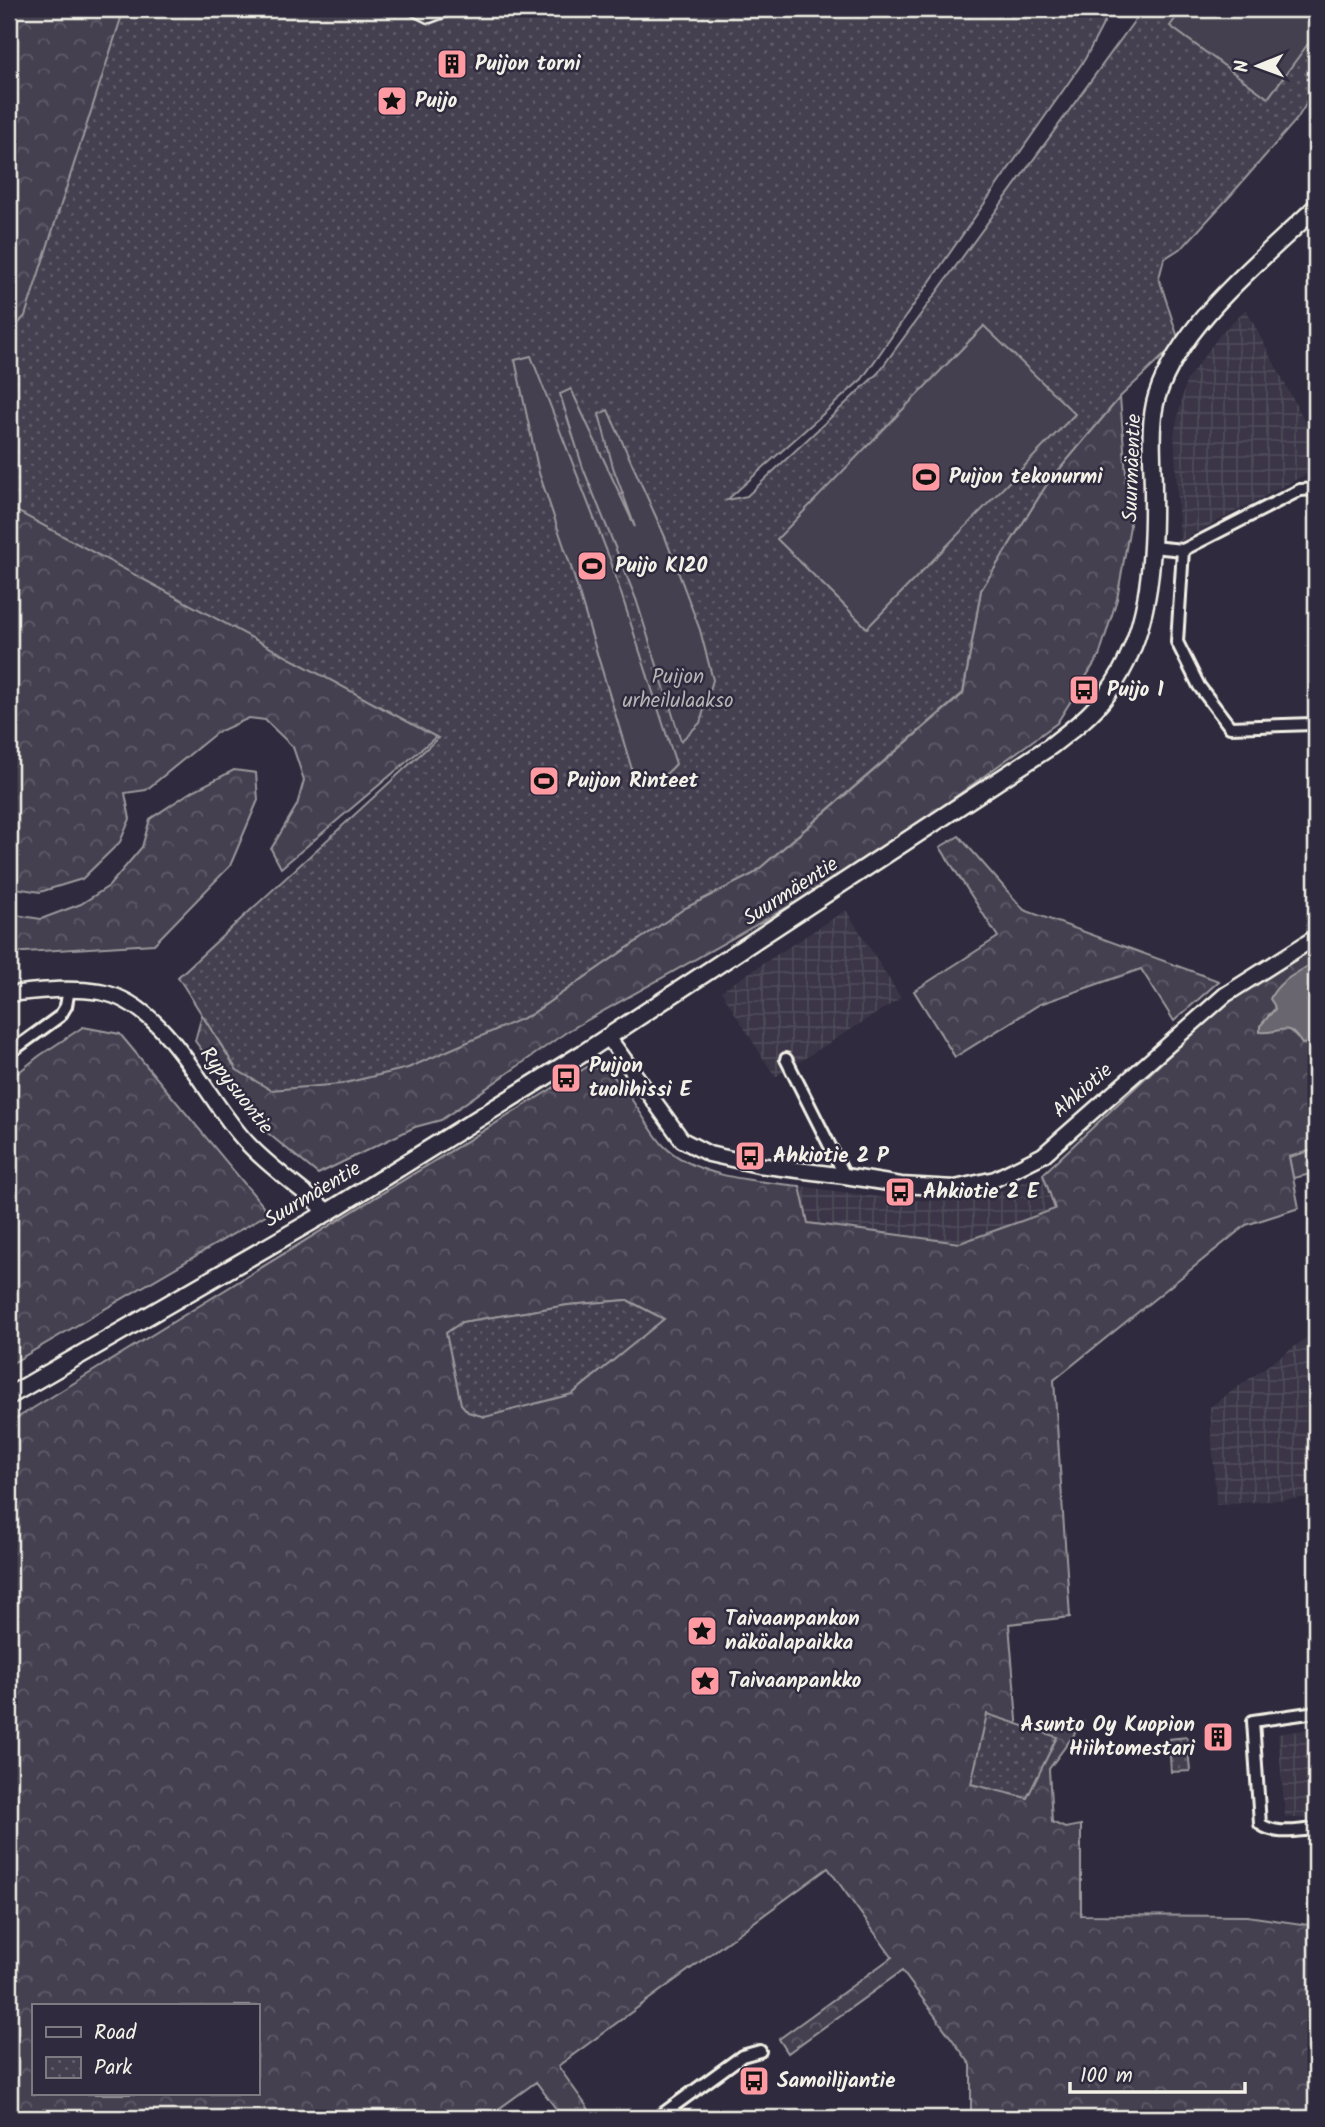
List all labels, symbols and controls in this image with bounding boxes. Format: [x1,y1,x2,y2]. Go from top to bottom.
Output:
north arrow [1224,32,1294,102]
building icon: Puijon torni [435,47,469,81]
place label: Puijon torni [475,48,581,81]
text: N [1228,60,1258,73]
place icon: Puijo [375,84,409,118]
place label: Puijo [415,85,458,118]
street label: Suurmäentie [1115,413,1151,523]
sports icon: Puijon tekonurmi [909,460,943,494]
place label: Puijon tekonurmi [949,461,1103,494]
sports icon: Puijo K120 [575,549,609,583]
place label: Puijo K120 [615,550,708,583]
park label: Puijon urheilulaakso [622,661,734,718]
bus stop icon: Puijo 1 [1067,673,1101,707]
place label: Puijo 1 [1107,674,1164,707]
sports icon: Puijon Rinteet [527,764,561,798]
place label: Puijon Rinteet [567,765,699,798]
street label: Suurmäentie [737,848,846,935]
street label: Rypysuontie [191,1040,281,1143]
place label: Puijon tuolihissi E [589,1050,693,1107]
street label: Ahkiotie [1045,1055,1121,1127]
bus stop icon: Puijon tuolihissi E [549,1061,583,1095]
bus stop icon: Ahkiotie 2 P [733,1139,767,1173]
place label: Ahkiotie 2 P [773,1140,890,1173]
street label: Suurmäentie [258,1153,368,1237]
bus stop icon: Ahkiotie 2 E [883,1175,917,1209]
place label: Ahkiotie 2 E [923,1176,1040,1209]
place label: Taivaanpankon näköalapaikka [725,1603,860,1660]
place icon: Taivaanpankon näköalapaikka [685,1614,719,1648]
place icon: Taivaanpankko [688,1664,722,1698]
place label: Taivaanpankko [728,1665,862,1698]
place label: Asunto Oy Kuopion Hiihtomestari [1021,1709,1196,1766]
building icon: Asunto Oy Kuopion Hiihtomestari [1201,1720,1235,1754]
legend [32,2004,259,2096]
text: Road [94,2017,137,2050]
scale bar [1070,2050,1244,2094]
text: Park [94,2052,132,2085]
text: 100 m [1080,2060,1133,2093]
bus stop icon: Samoilijantie [737,2064,771,2098]
place label: Samoilijantie [777,2065,896,2098]

